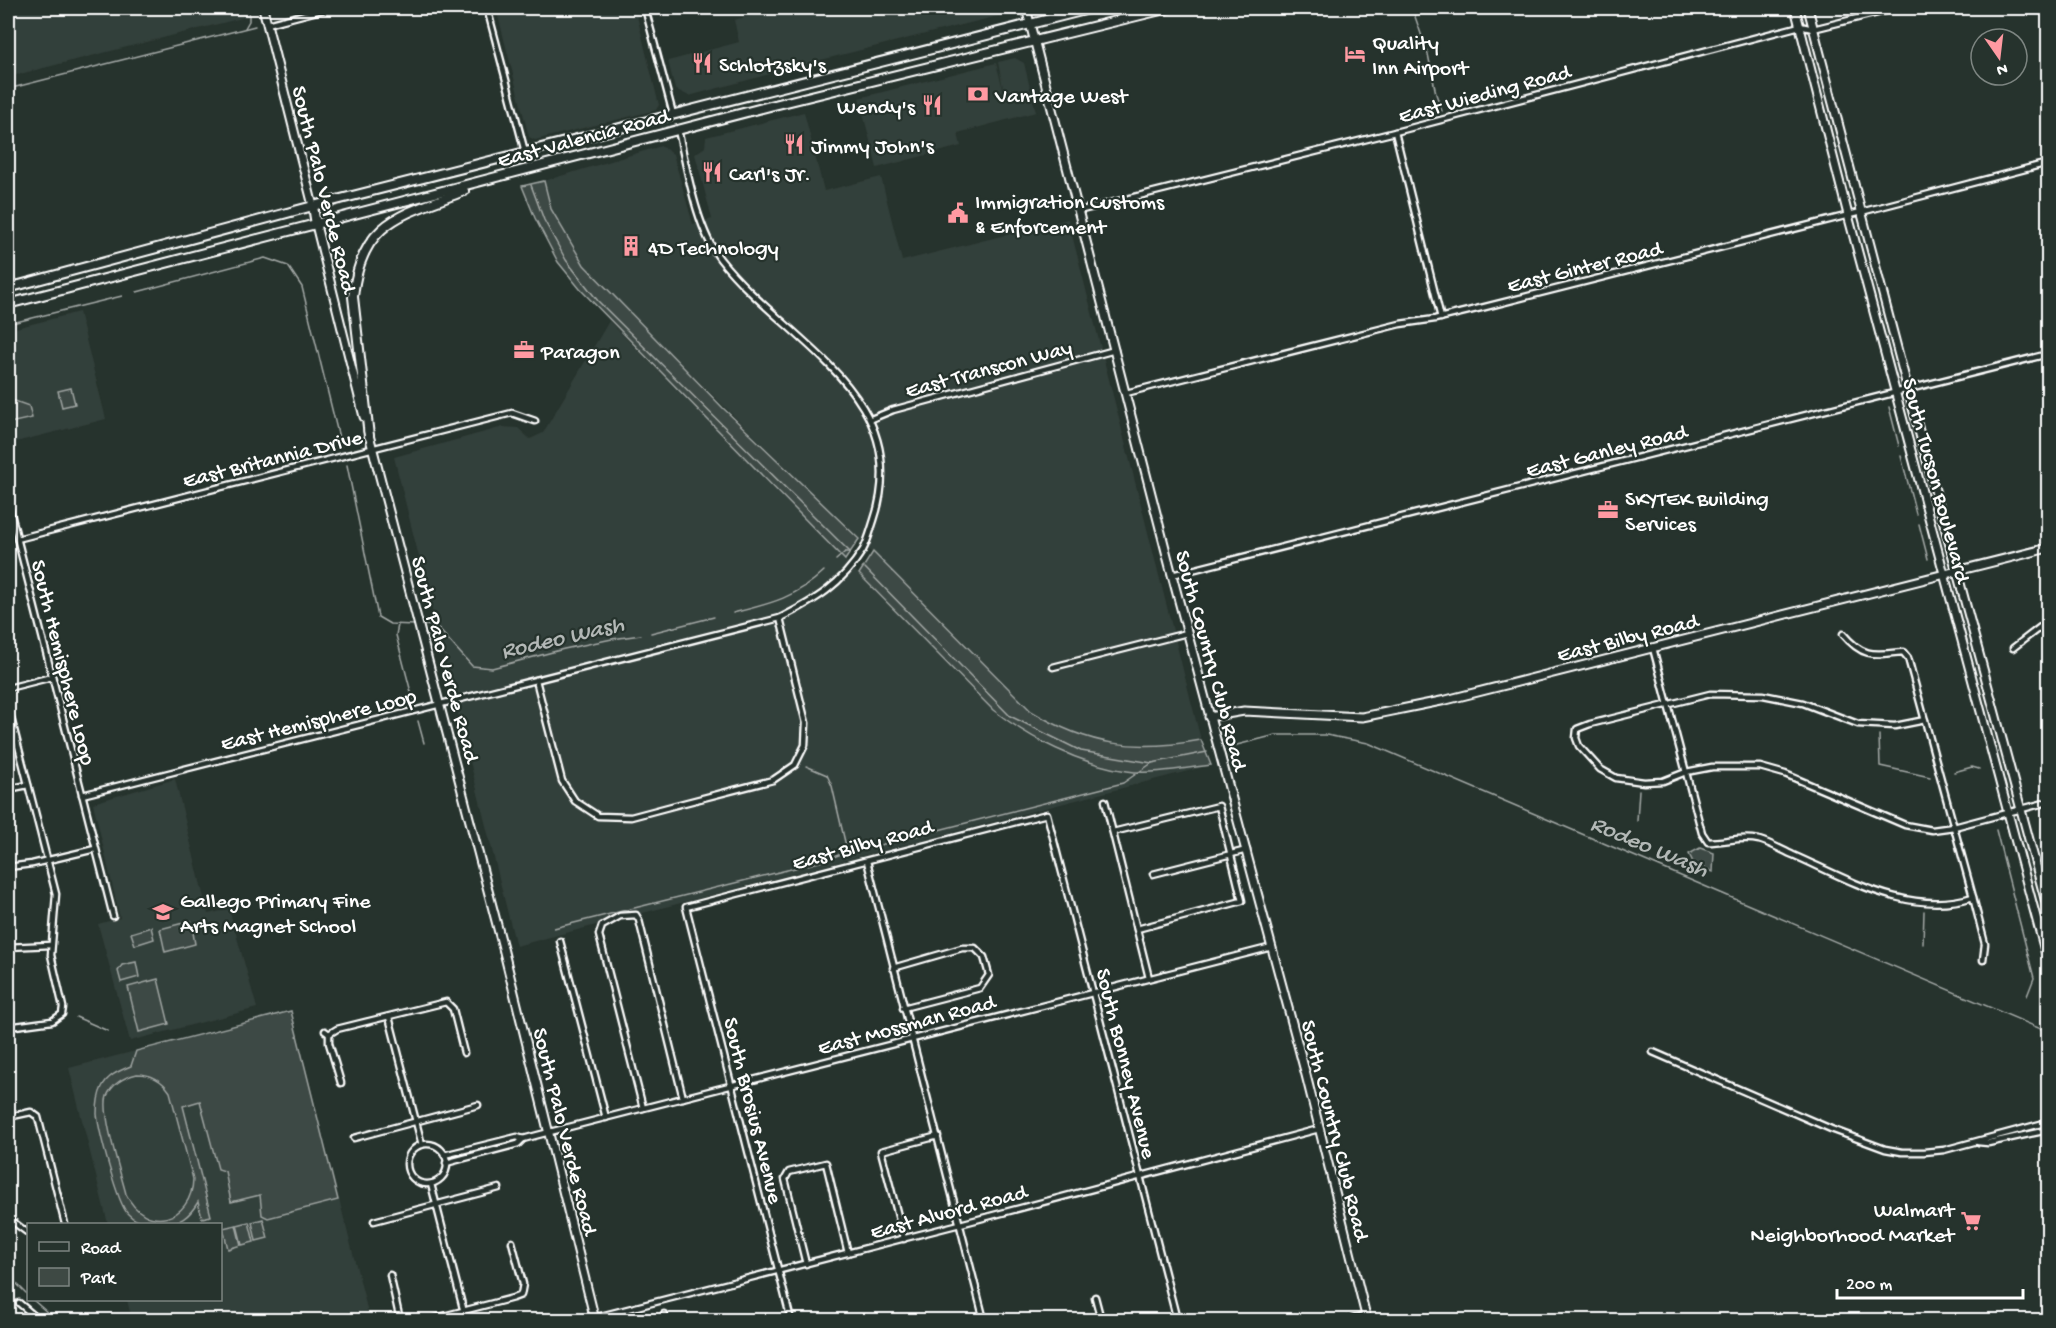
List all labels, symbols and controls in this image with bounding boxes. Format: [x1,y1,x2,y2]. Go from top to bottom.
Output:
north arrow [1969,27,2029,87]
place label: Quality Inn Airport [1372,32,1470,83]
hotel icon: Quality Inn Airport [1343,42,1367,66]
restaurant icon: Schlotzsky's [690,51,714,75]
place label: Schlotzsky's [719,54,827,80]
text: N [1994,58,2009,79]
street label: East Wieding Road [1396,60,1576,131]
bank icon: Vantage West [966,82,990,106]
street label: South Palo Verde Road [284,84,361,298]
place label: Vantage West [994,85,1129,111]
restaurant icon: Wendy's [920,93,944,117]
place label: Wendy's [837,96,916,122]
street label: East Valencia Road [495,104,675,175]
restaurant icon: Jimmy John's [782,132,806,156]
place label: Jimmy John's [811,135,935,161]
restaurant icon: Carl's Jr. [700,160,724,184]
place label: Carl's Jr. [729,163,811,189]
place label: Immigration Customs & Enforcement [975,191,1165,242]
public building icon: Immigration Customs & Enforcement [946,201,970,225]
building icon: 4D Technology [619,234,643,258]
place label: 4D Technology [648,237,779,263]
street label: East Ginter Road [1505,237,1667,301]
street label: East Transcon Way [903,336,1075,406]
office icon: Paragon [512,338,536,362]
place label: Paragon [540,341,620,367]
street label: South Tucson Boulevard [1894,376,1975,588]
street label: East Ganley Road [1524,420,1692,485]
street label: East Britannia Drive [180,426,366,496]
place label: SKYTEK Building Services [1625,488,1769,539]
office icon: SKYTEK Building Services [1596,498,1620,522]
street label: South Country Club Road [1167,548,1252,776]
street label: South Palo Verde Road [403,554,484,768]
street label: South Hemisphere Loop [23,558,99,768]
street label: East Bilby Road [1555,609,1703,670]
water label: Rodeo Wash [499,611,628,668]
street label: East Hemisphere Loop [218,685,420,759]
water label: Rodeo Wash [1585,810,1713,886]
street label: East Bilby Road [790,815,938,878]
place label: Gallego Primary Fine Arts Magnet School [180,890,371,941]
school or university icon: Gallego Primary Fine Arts Magnet School [151,900,175,924]
street label: South Bonney Avenue [1088,966,1160,1162]
street label: East Mossman Road [815,990,1001,1063]
street label: South Brosius Avenue [715,1015,787,1207]
street label: South Country Club Road [1293,1018,1374,1246]
street label: South Palo Verde Road [525,1026,602,1240]
street label: East Alvord Road [868,1180,1032,1247]
place label: Walmart Neighborhood Market [1750,1199,1956,1250]
supermarket icon: Walmart Neighborhood Market [1959,1209,1983,1233]
legend [27,1223,222,1301]
text: Road [81,1239,122,1260]
scale bar [1837,1262,2023,1300]
text: Park [80,1269,117,1290]
text: 200 m [1846,1275,1893,1296]

